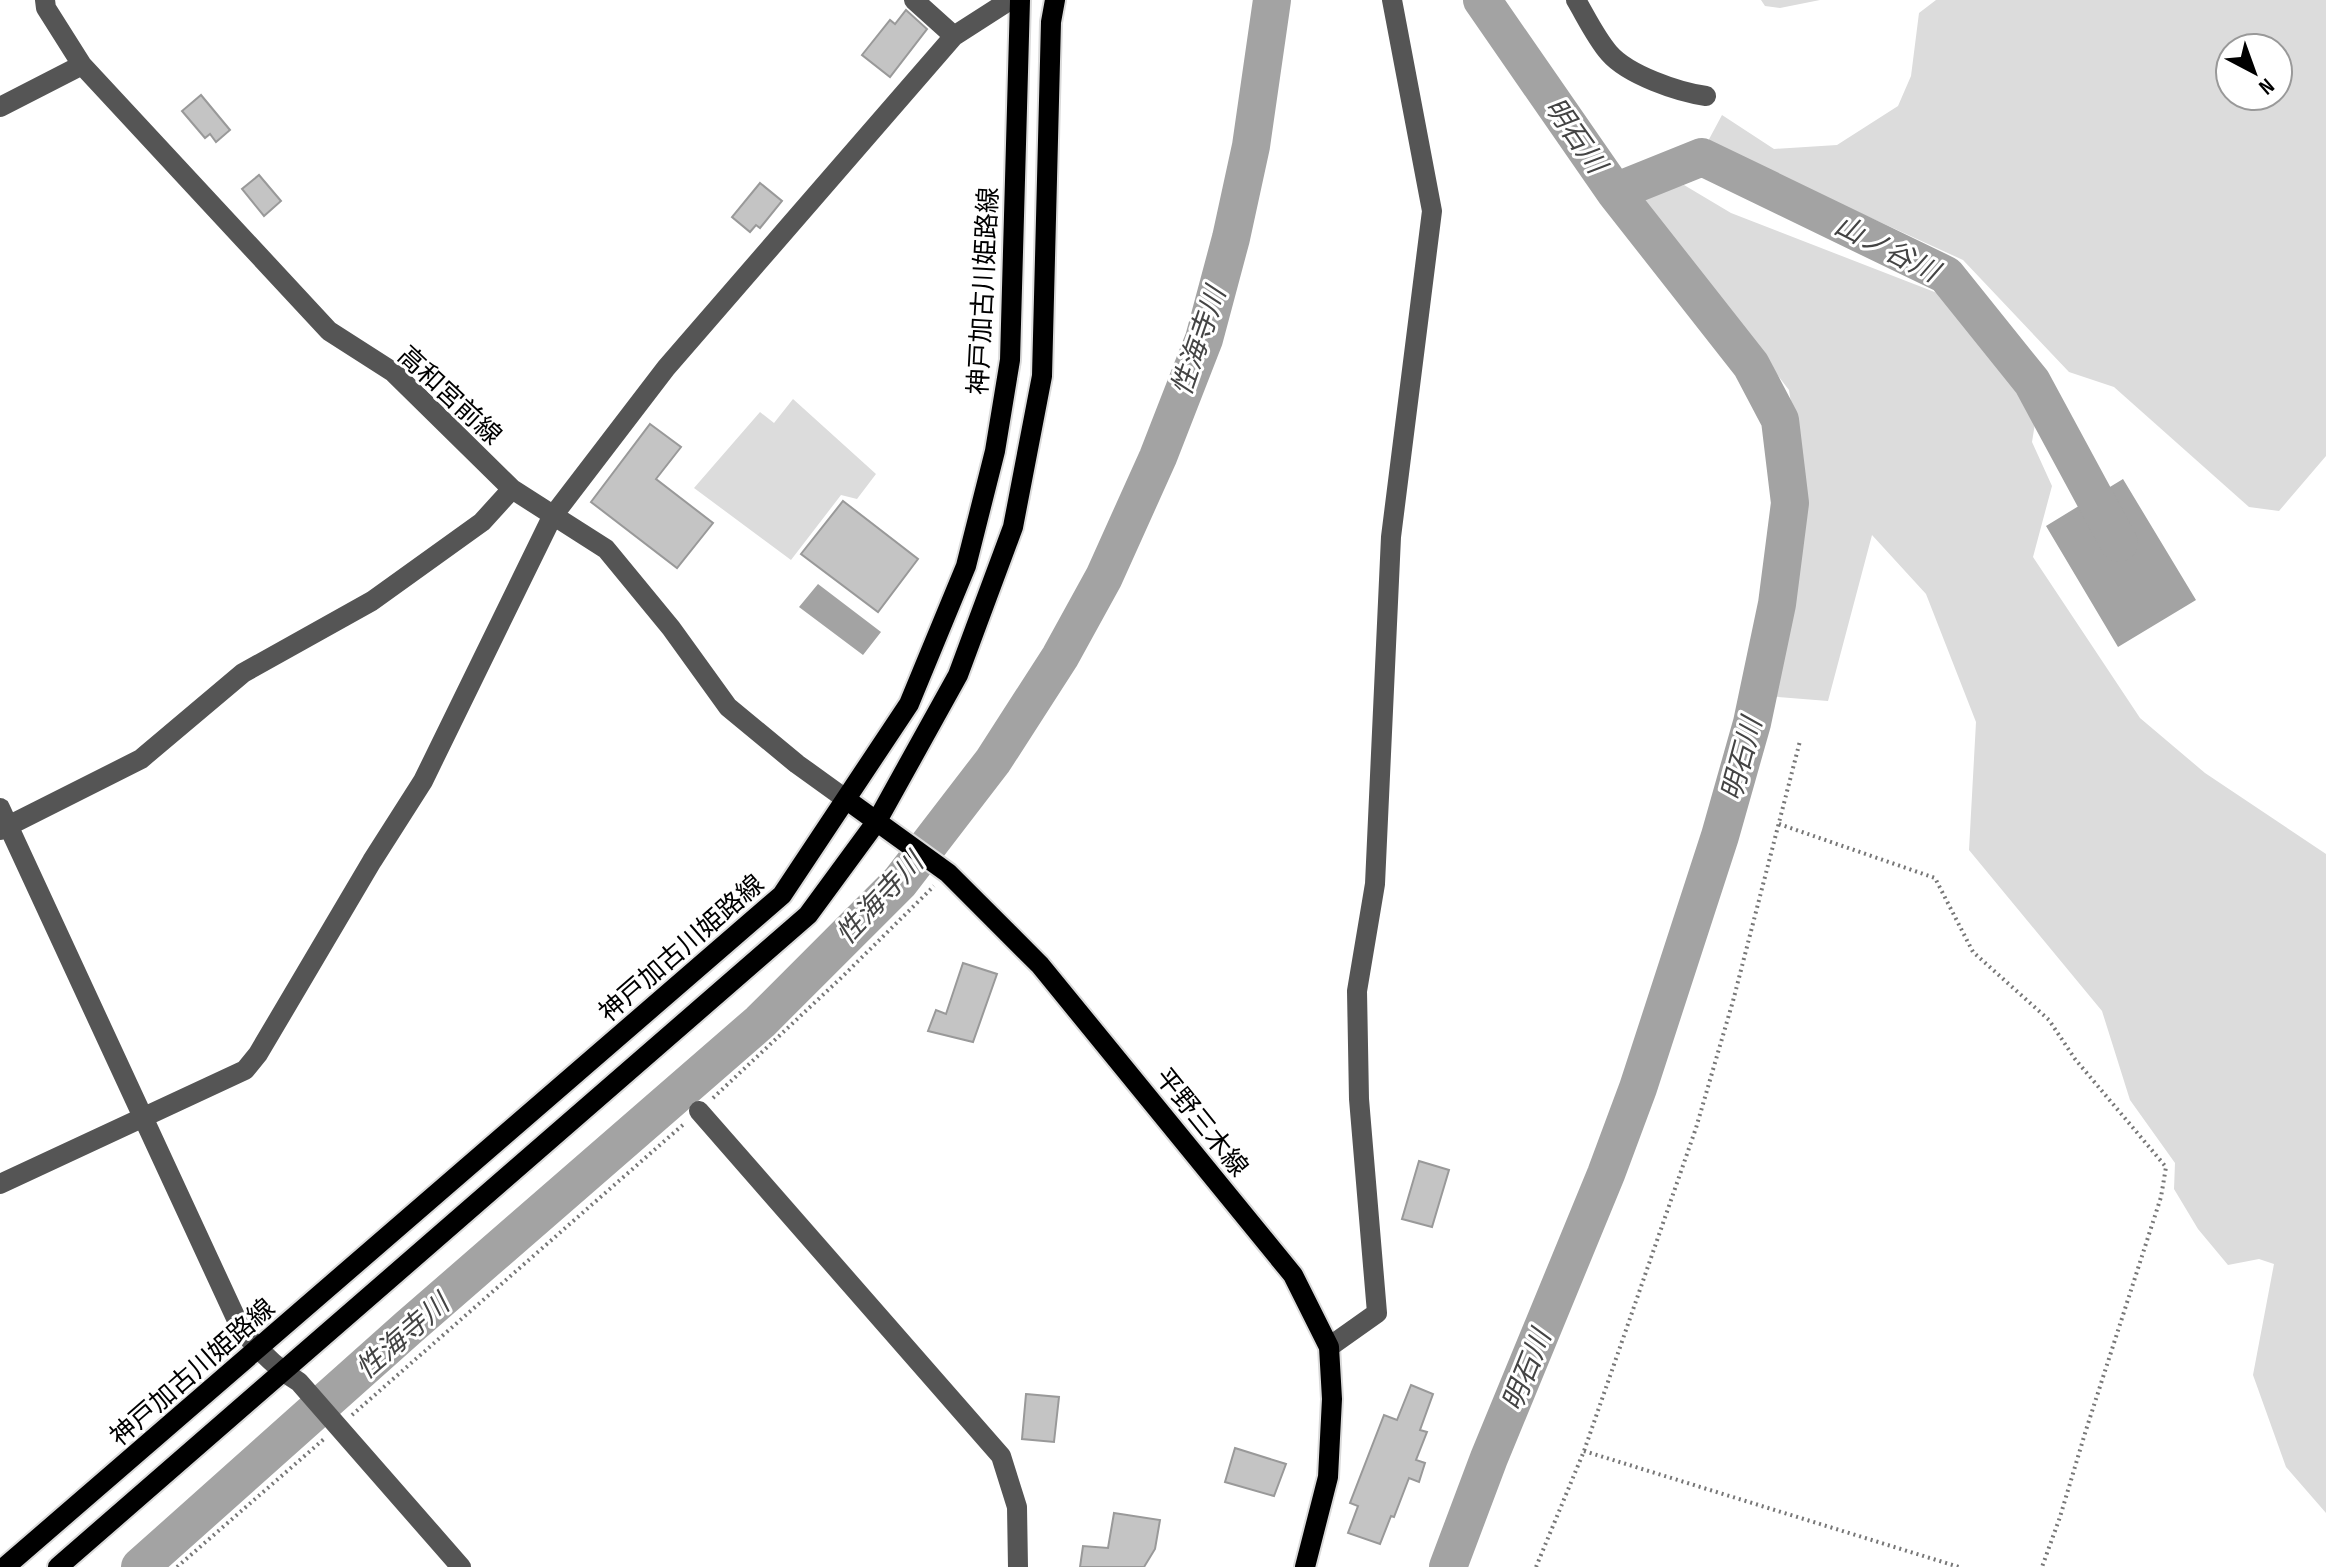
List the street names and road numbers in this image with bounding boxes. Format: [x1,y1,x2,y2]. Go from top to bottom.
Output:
street label: 神戸加古川姫路線 [964,186,1005,396]
street label: 高和宮前線 [391,340,507,452]
street label: 神戸加古川姫路線 [593,869,771,1029]
street label: 平野三木線 [1148,1063,1254,1183]
street label: 神戸加古川姫路線 [104,1293,282,1453]

